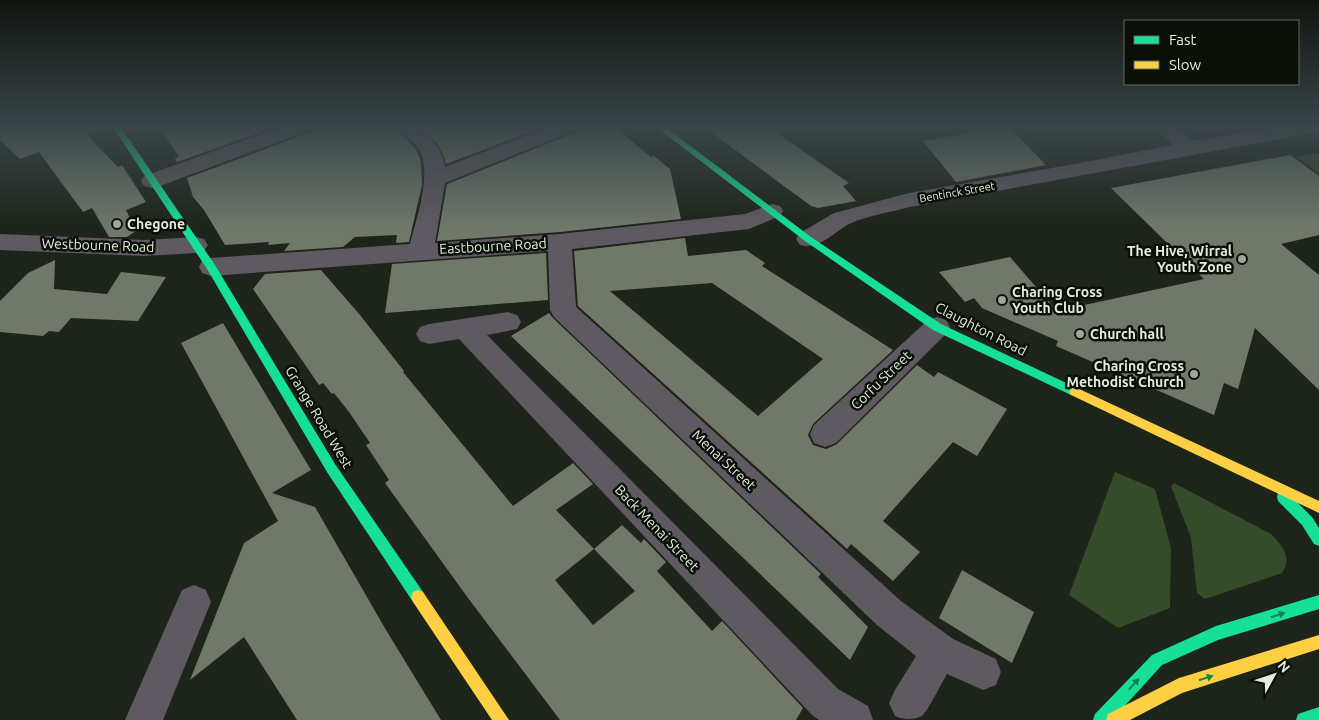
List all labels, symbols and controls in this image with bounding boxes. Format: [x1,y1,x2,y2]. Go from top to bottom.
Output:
legend [1124,20,1299,85]
text: Fast [1169,31,1197,48]
text: Slow [1169,56,1202,73]
street label: Bentinck Street [918,179,996,205]
place label: Chegone [127,216,185,232]
marker: Chegone [111,218,123,230]
street label: Westbourne Road [41,235,155,255]
street label: Eastbourne Road [439,235,547,257]
place label: The Hive, Wirral Youth Zone [1127,243,1232,275]
marker: The Hive, Wirral Youth Zone [1236,253,1248,265]
place label: Charing Cross Youth Club [1012,284,1103,316]
marker: Charing Cross Youth Club [996,294,1008,306]
street label: Claughton Road [933,299,1029,359]
place label: Church hall [1090,326,1164,342]
marker: Church hall [1074,328,1086,340]
street label: Corfu Street [848,347,915,413]
place label: Charing Cross Methodist Church [1067,358,1184,390]
street label: Grange Road West [282,363,356,471]
marker: Charing Cross Methodist Church [1188,368,1200,380]
street label: Menai Street [689,427,759,494]
street label: Back Menai Street [612,482,703,575]
one-way arrow [1270,610,1285,618]
north arrow [1249,650,1299,700]
text: N [1274,657,1293,676]
one-way arrow [1199,674,1214,681]
one-way arrow [1128,679,1140,691]

